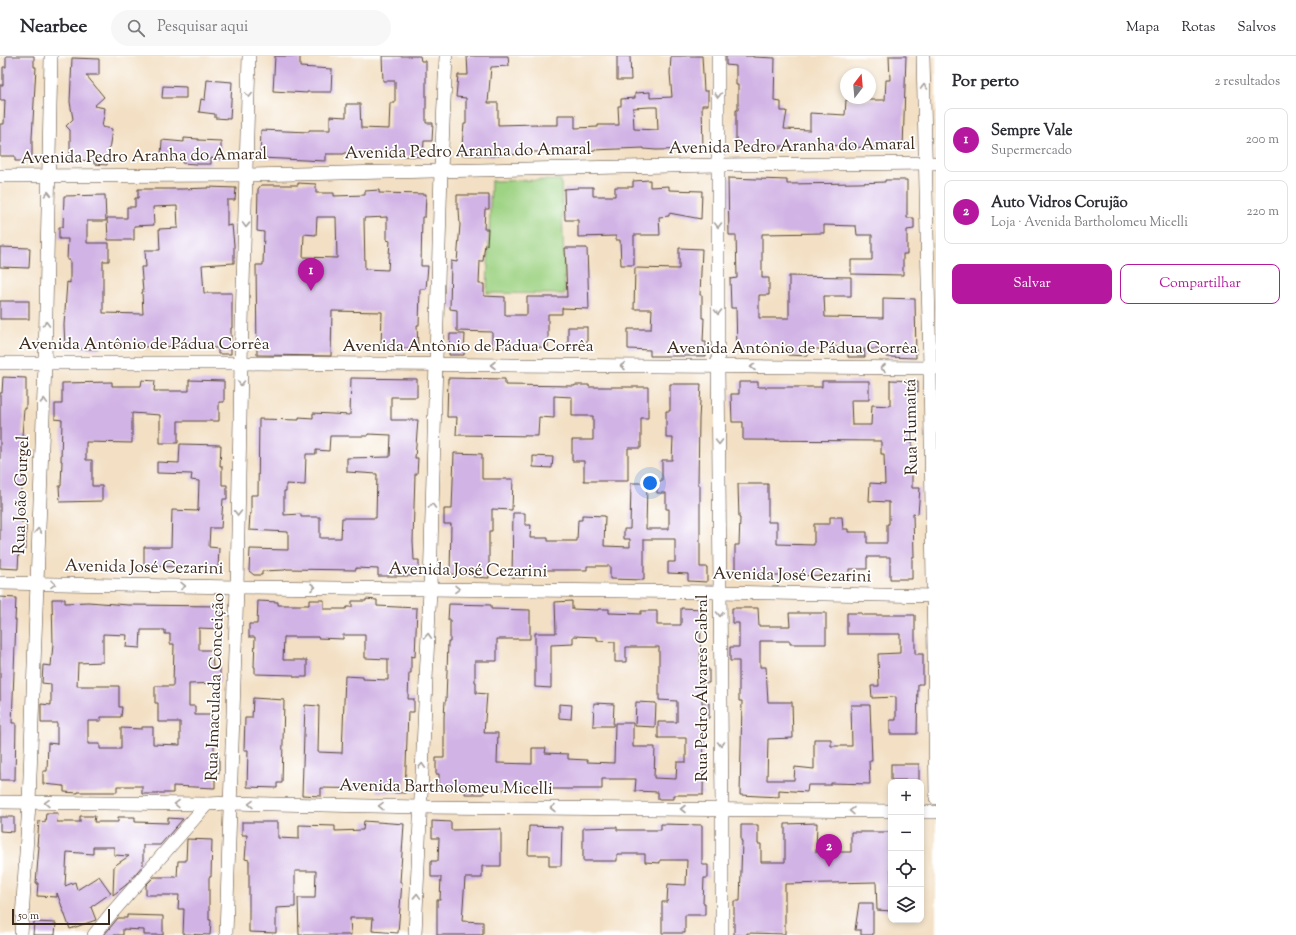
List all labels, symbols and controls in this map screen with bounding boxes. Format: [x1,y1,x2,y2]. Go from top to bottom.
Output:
search box [111,10,391,46]
text: Nearbee [20,14,87,41]
icon: search [125,17,147,39]
text: Pesquisar aqui [157,17,248,38]
text: Mapa [1126,18,1159,38]
text: Rotas [1181,18,1215,38]
text: Salvos [1237,18,1276,38]
north arrow [840,68,876,104]
text: Por perto [952,70,1019,94]
text: 2 resultados [1214,73,1280,91]
one-way arrow [920,84,928,90]
one-way arrow [245,92,253,98]
one-way arrow [714,92,722,98]
text: Sempre Vale [991,121,1072,142]
text: 1 [964,131,968,149]
text: 200 m [1246,131,1279,149]
street label: Avenida Pedro Aranha do Amaral [669,133,916,161]
street label: Avenida Pedro Aranha do Amaral [345,138,592,166]
text: Supermercado [991,142,1072,160]
street label: Avenida Pedro Aranha do Amaral [21,143,268,171]
one-way arrow [44,191,52,197]
text: Auto Vidros Corujão [991,193,1128,214]
text: 2 [963,203,969,221]
text: 220 m [1246,203,1279,221]
text: Loja · Avenida Bartholomeu Micelli [991,214,1188,232]
one-way arrow [242,222,250,228]
one-way arrow [714,222,722,228]
pin: 1 [298,258,324,291]
button: Salvar [952,264,1112,304]
button: Compartilhar [1120,264,1280,304]
one-way arrow [714,309,722,315]
one-way arrow [42,321,50,327]
street label: Avenida Antônio de Pádua Corrêa [18,333,270,357]
street label: Avenida Antônio de Pádua Corrêa [342,335,594,359]
street label: Avenida Antônio de Pádua Corrêa [666,337,918,361]
one-way arrow [490,361,496,369]
one-way arrow [620,362,626,370]
one-way arrow [750,363,756,371]
one-way arrow [880,364,886,372]
street label: Rua Humaitá [899,378,925,475]
one-way arrow [237,380,245,386]
one-way arrow [39,398,48,404]
street label: Rua João Gurgel [8,435,36,555]
one-way arrow [714,439,723,445]
your location [640,473,660,493]
one-way arrow [428,503,436,509]
one-way arrow [234,510,242,516]
one-way arrow [34,528,43,534]
street label: Avenida José Cezarini [64,555,224,581]
street label: Avenida José Cezarini [388,558,548,584]
street label: Avenida José Cezarini [712,563,872,589]
one-way arrow [50,580,56,588]
one-way arrow [180,582,186,590]
one-way arrow [310,583,316,592]
one-way arrow [454,585,460,593]
street label: Rua Imaculada Conceição [201,592,231,782]
street label: Rua Pedro Álvares Cabral [691,594,715,782]
one-way arrow [716,611,725,617]
one-way arrow [424,633,432,639]
one-way arrow [717,741,726,747]
one-way arrow [418,763,426,769]
street label: Avenida Bartholomeu Micelli [339,774,553,802]
map controls [888,779,924,923]
button: + [888,779,924,815]
one-way arrow [44,799,50,807]
one-way arrow [174,800,180,808]
one-way arrow [248,800,254,808]
one-way arrow [378,802,384,810]
one-way arrow [550,804,556,812]
one-way arrow [680,805,686,813]
one-way arrow [849,807,855,815]
button: − [888,815,924,851]
pin: 2 [816,834,842,867]
button: locate [888,851,924,887]
button: layers [888,887,924,923]
one-way arrow [413,893,421,899]
scale bar [12,907,110,926]
text: 50 m [18,908,39,924]

